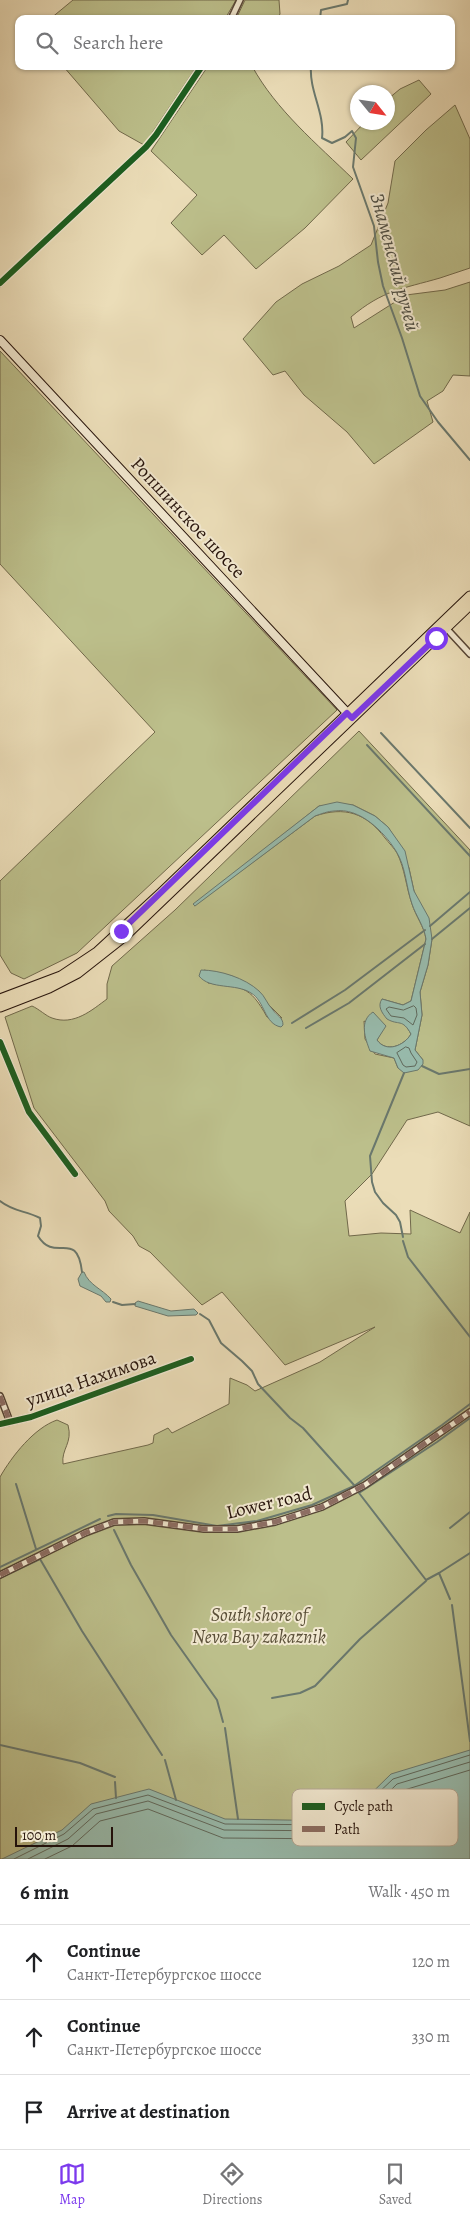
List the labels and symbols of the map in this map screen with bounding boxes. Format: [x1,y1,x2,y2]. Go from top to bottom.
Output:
north arrow [350,85,395,130]
water label: Знаменский ручей [364,190,426,334]
street label: Ропшинское шоссе [125,452,251,584]
route start [425,627,448,650]
route end [110,920,133,943]
street label: улица Нахимова [22,1345,160,1414]
street label: Lower road [224,1480,315,1525]
park label: South shore of Neva Bay zakaznik [192,1602,326,1650]
legend [292,1789,458,1846]
text: Cycle path [334,1797,394,1816]
text: Path [334,1820,361,1839]
scale bar [15,1824,112,1847]

